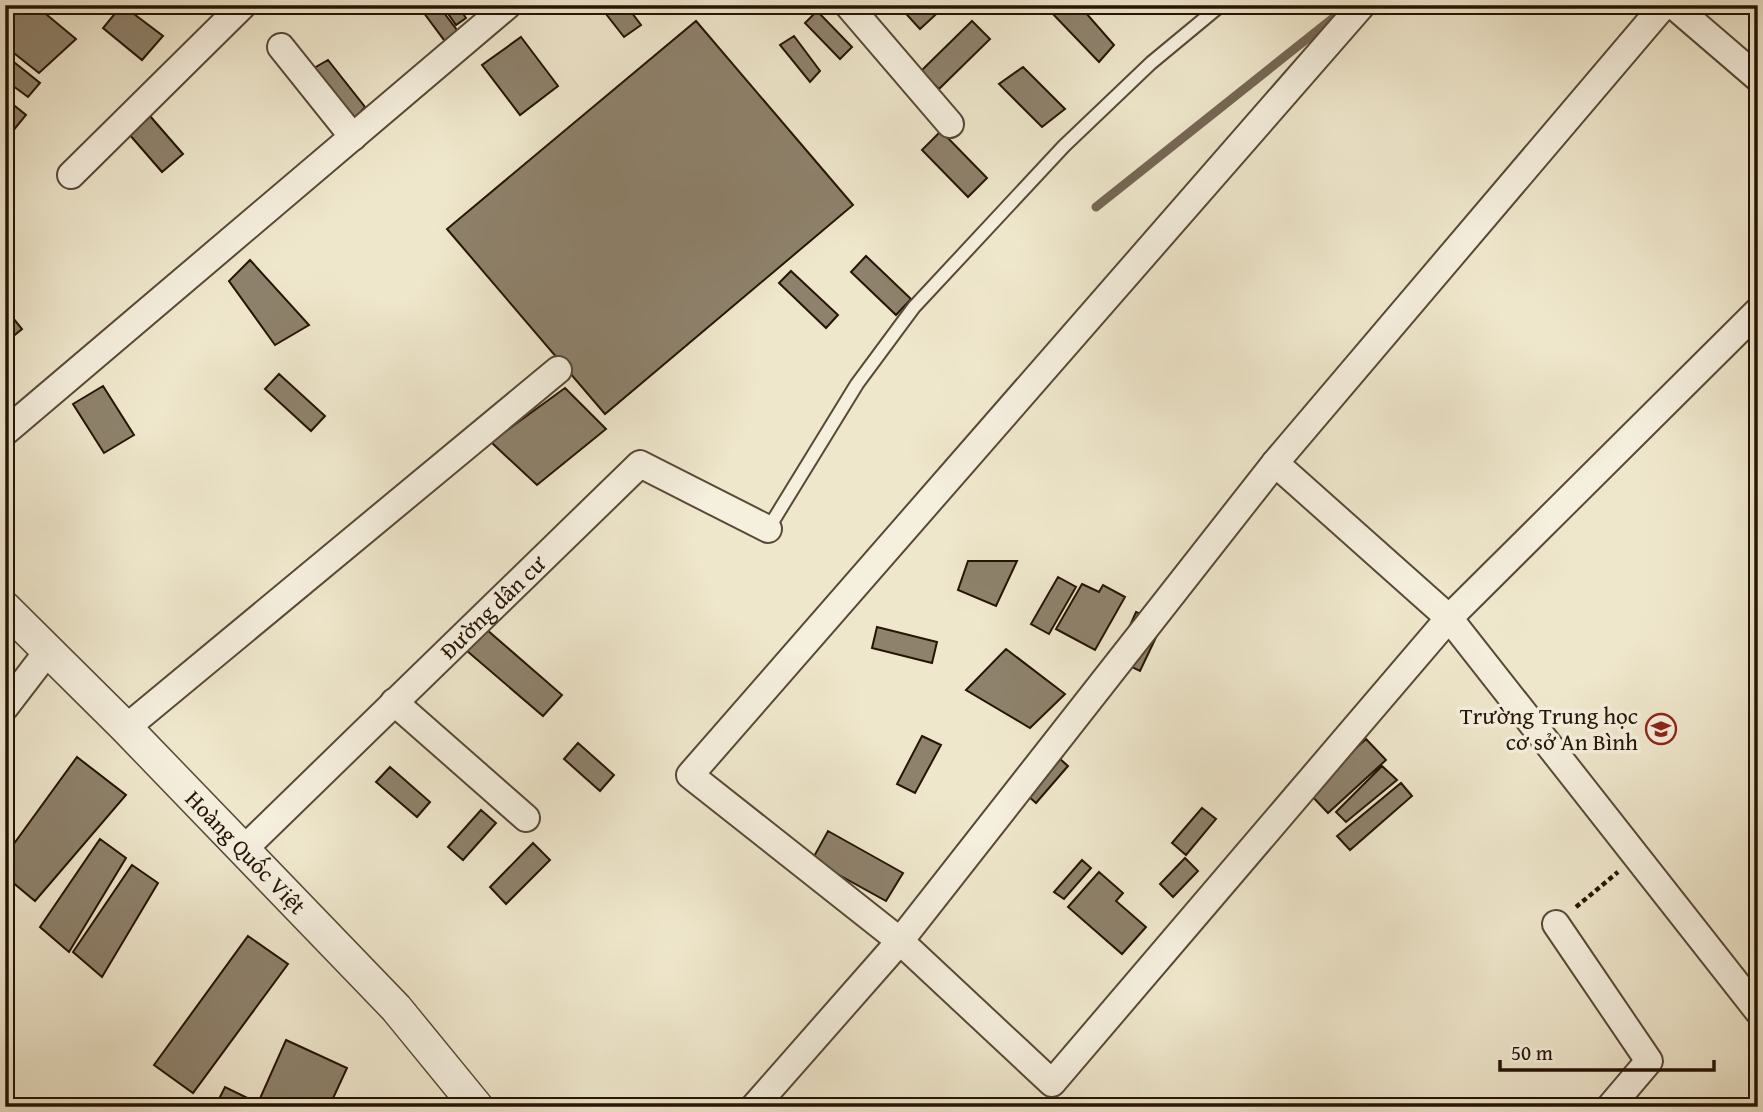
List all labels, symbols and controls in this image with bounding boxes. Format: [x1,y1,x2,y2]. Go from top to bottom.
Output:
street label: Đường dân cư [432,547,553,666]
place label: Trường Trung học cơ sở An Bình [1460,699,1638,758]
school or university icon: Trường Trung học cơ sở An Bình [1644,712,1678,746]
street label: Hoàng Quốc Việt [178,782,314,921]
scale bar [1500,1028,1714,1072]
text: 50 m [1511,1037,1553,1068]

